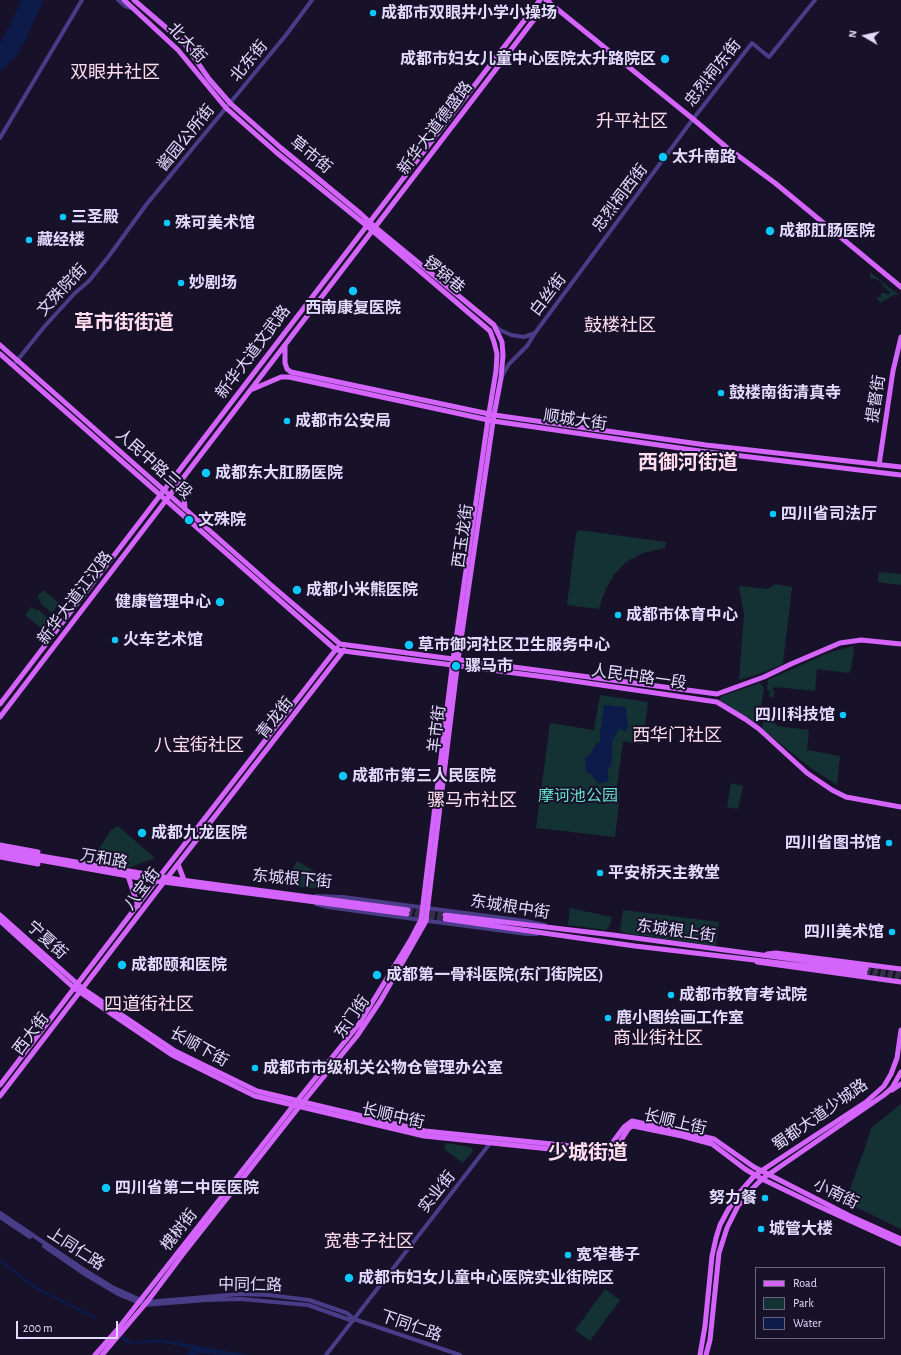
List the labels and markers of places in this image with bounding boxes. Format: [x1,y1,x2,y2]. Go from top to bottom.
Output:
place label: 成都市双眼井小学小操场 [381,3,557,23]
marker: 成都市双眼井小学小操场 [368,8,378,18]
place label: 成都市妇女儿童中心医院太升路院区 [400,49,656,69]
marker: 成都市妇女儿童中心医院太升路院区 [659,53,671,65]
place label: 太升南路 [672,147,736,167]
marker: 太升南路 [657,151,669,163]
place label: 三圣殿 [71,207,119,227]
marker: 三圣殿 [58,212,68,222]
place label: 殊可美术馆 [175,213,255,233]
marker: 殊可美术馆 [162,218,172,228]
place label: 成都肛肠医院 [779,221,875,241]
marker: 成都肛肠医院 [764,225,776,237]
place label: 藏经楼 [37,230,85,250]
marker: 藏经楼 [24,235,34,245]
place label: 妙剧场 [189,273,237,293]
marker: 妙剧场 [176,278,186,288]
marker: 西南康复医院 [347,285,359,297]
place label: 西南康复医院 [305,298,401,318]
place label: 鼓楼南街清真寺 [729,383,841,403]
marker: 鼓楼南街清真寺 [716,388,726,398]
place label: 成都市公安局 [295,411,391,431]
marker: 成都市公安局 [282,416,292,426]
place label: 成都东大肛肠医院 [215,463,343,483]
marker: 成都东大肛肠医院 [200,467,212,479]
place label: 四川省司法厅 [781,504,877,524]
marker: 四川省司法厅 [768,509,778,519]
place label: 文殊院 [198,510,246,530]
marker: 文殊院 [183,514,195,526]
place label: 成都小米熊医院 [306,580,418,600]
marker: 成都小米熊医院 [291,584,303,596]
place label: 健康管理中心 [115,592,211,612]
marker: 健康管理中心 [214,596,226,608]
place label: 成都市体育中心 [626,605,738,625]
marker: 成都市体育中心 [613,610,623,620]
place label: 火车艺术馆 [123,630,203,650]
marker: 火车艺术馆 [110,635,120,645]
place label: 草市御河社区卫生服务中心 [418,635,610,655]
marker: 草市御河社区卫生服务中心 [403,639,415,651]
place label: 骡马市 [465,656,513,676]
marker: 骡马市 [450,660,462,672]
place label: 四川科技馆 [755,705,835,725]
marker: 四川科技馆 [838,710,848,720]
place label: 成都市第三人民医院 [352,766,496,786]
marker: 成都市第三人民医院 [337,770,349,782]
place label: 成都九龙医院 [151,823,247,843]
marker: 成都九龙医院 [136,827,148,839]
place label: 四川省图书馆 [785,833,881,853]
marker: 四川省图书馆 [884,838,894,848]
place label: 平安桥天主教堂 [608,863,720,883]
marker: 平安桥天主教堂 [595,868,605,878]
place label: 四川美术馆 [804,922,884,942]
marker: 四川美术馆 [887,927,897,937]
place label: 成都颐和医院 [131,955,227,975]
marker: 成都颐和医院 [116,959,128,971]
place label: 成都第一骨科医院(东门街院区) [386,965,604,985]
marker: 成都第一骨科医院(东门街院区) [371,969,383,981]
place label: 成都市教育考试院 [679,985,807,1005]
marker: 成都市教育考试院 [666,990,676,1000]
place label: 鹿小图绘画工作室 [616,1008,744,1028]
marker: 鹿小图绘画工作室 [603,1013,613,1023]
place label: 成都市市级机关公物仓管理办公室 [263,1058,503,1078]
marker: 成都市市级机关公物仓管理办公室 [250,1063,260,1073]
place label: 四川省第二中医医院 [115,1178,259,1198]
marker: 四川省第二中医医院 [100,1182,112,1194]
place label: 努力餐 [709,1188,757,1208]
marker: 努力餐 [760,1193,770,1203]
place label: 城管大楼 [769,1219,833,1239]
marker: 城管大楼 [756,1224,766,1234]
place label: 宽窄巷子 [576,1245,640,1265]
marker: 宽窄巷子 [563,1250,573,1260]
place label: 成都市妇女儿童中心医院实业街院区 [358,1268,614,1288]
marker: 成都市妇女儿童中心医院实业街院区 [343,1272,355,1284]

